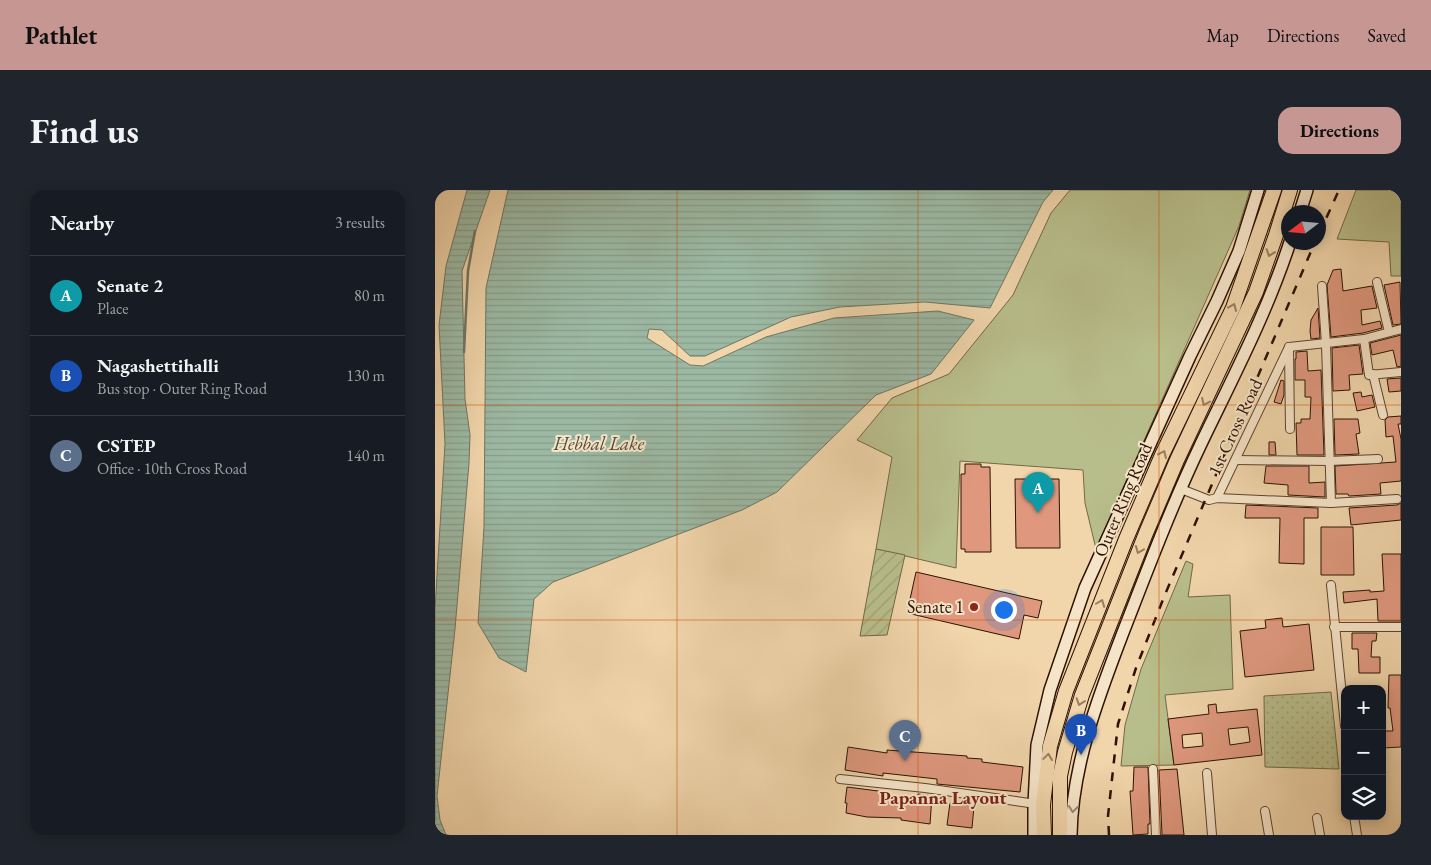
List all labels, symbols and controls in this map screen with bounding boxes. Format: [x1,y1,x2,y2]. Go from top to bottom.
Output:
text: Pathlet [25,20,97,51]
text: Map [1207,24,1239,47]
text: Directions [1267,24,1339,47]
text: Saved [1367,24,1406,47]
button: Directions [1278,107,1401,154]
text: Find us [30,108,139,153]
north arrow [1281,205,1326,250]
text: Nearby [50,209,114,236]
text: 3 results [335,212,385,233]
one-way arrow [1266,249,1276,257]
text: Senate 2 [97,273,163,298]
text: A [60,285,72,306]
text: 80 m [354,285,385,306]
text: Place [97,298,129,319]
one-way arrow [1226,303,1237,312]
text: Nagashettihalli [97,353,219,378]
text: B [61,365,71,386]
text: 130 m [346,365,385,386]
street label: 1st Cross Road [1202,374,1267,479]
text: Bus stop · Outer Ring Road [97,378,267,399]
one-way arrow [1200,397,1211,406]
water label: Hebbal Lake [553,431,645,456]
text: CSTEP [97,433,156,458]
street label: Outer Ring Road [1088,439,1157,560]
text: C [60,445,72,466]
text: 140 m [346,445,385,466]
one-way arrow [1157,450,1167,459]
text: Office · 10th Cross Road [97,458,247,479]
pin: A [1022,472,1054,513]
one-way arrow [1135,546,1145,554]
place label: Senate 1 [907,595,964,618]
your location [991,597,1017,623]
one-way arrow [1095,600,1105,608]
marker: Senate 1 [968,601,980,613]
map controls [1341,685,1386,820]
button: + [1341,685,1386,730]
one-way arrow [1076,697,1086,706]
pin: B [1065,714,1097,755]
pin: C [889,720,921,761]
button: − [1341,730,1386,775]
one-way arrow [1043,753,1053,761]
button: layers [1341,775,1386,820]
district label: Papanna Layout [879,785,1007,810]
one-way arrow [1068,805,1079,813]

